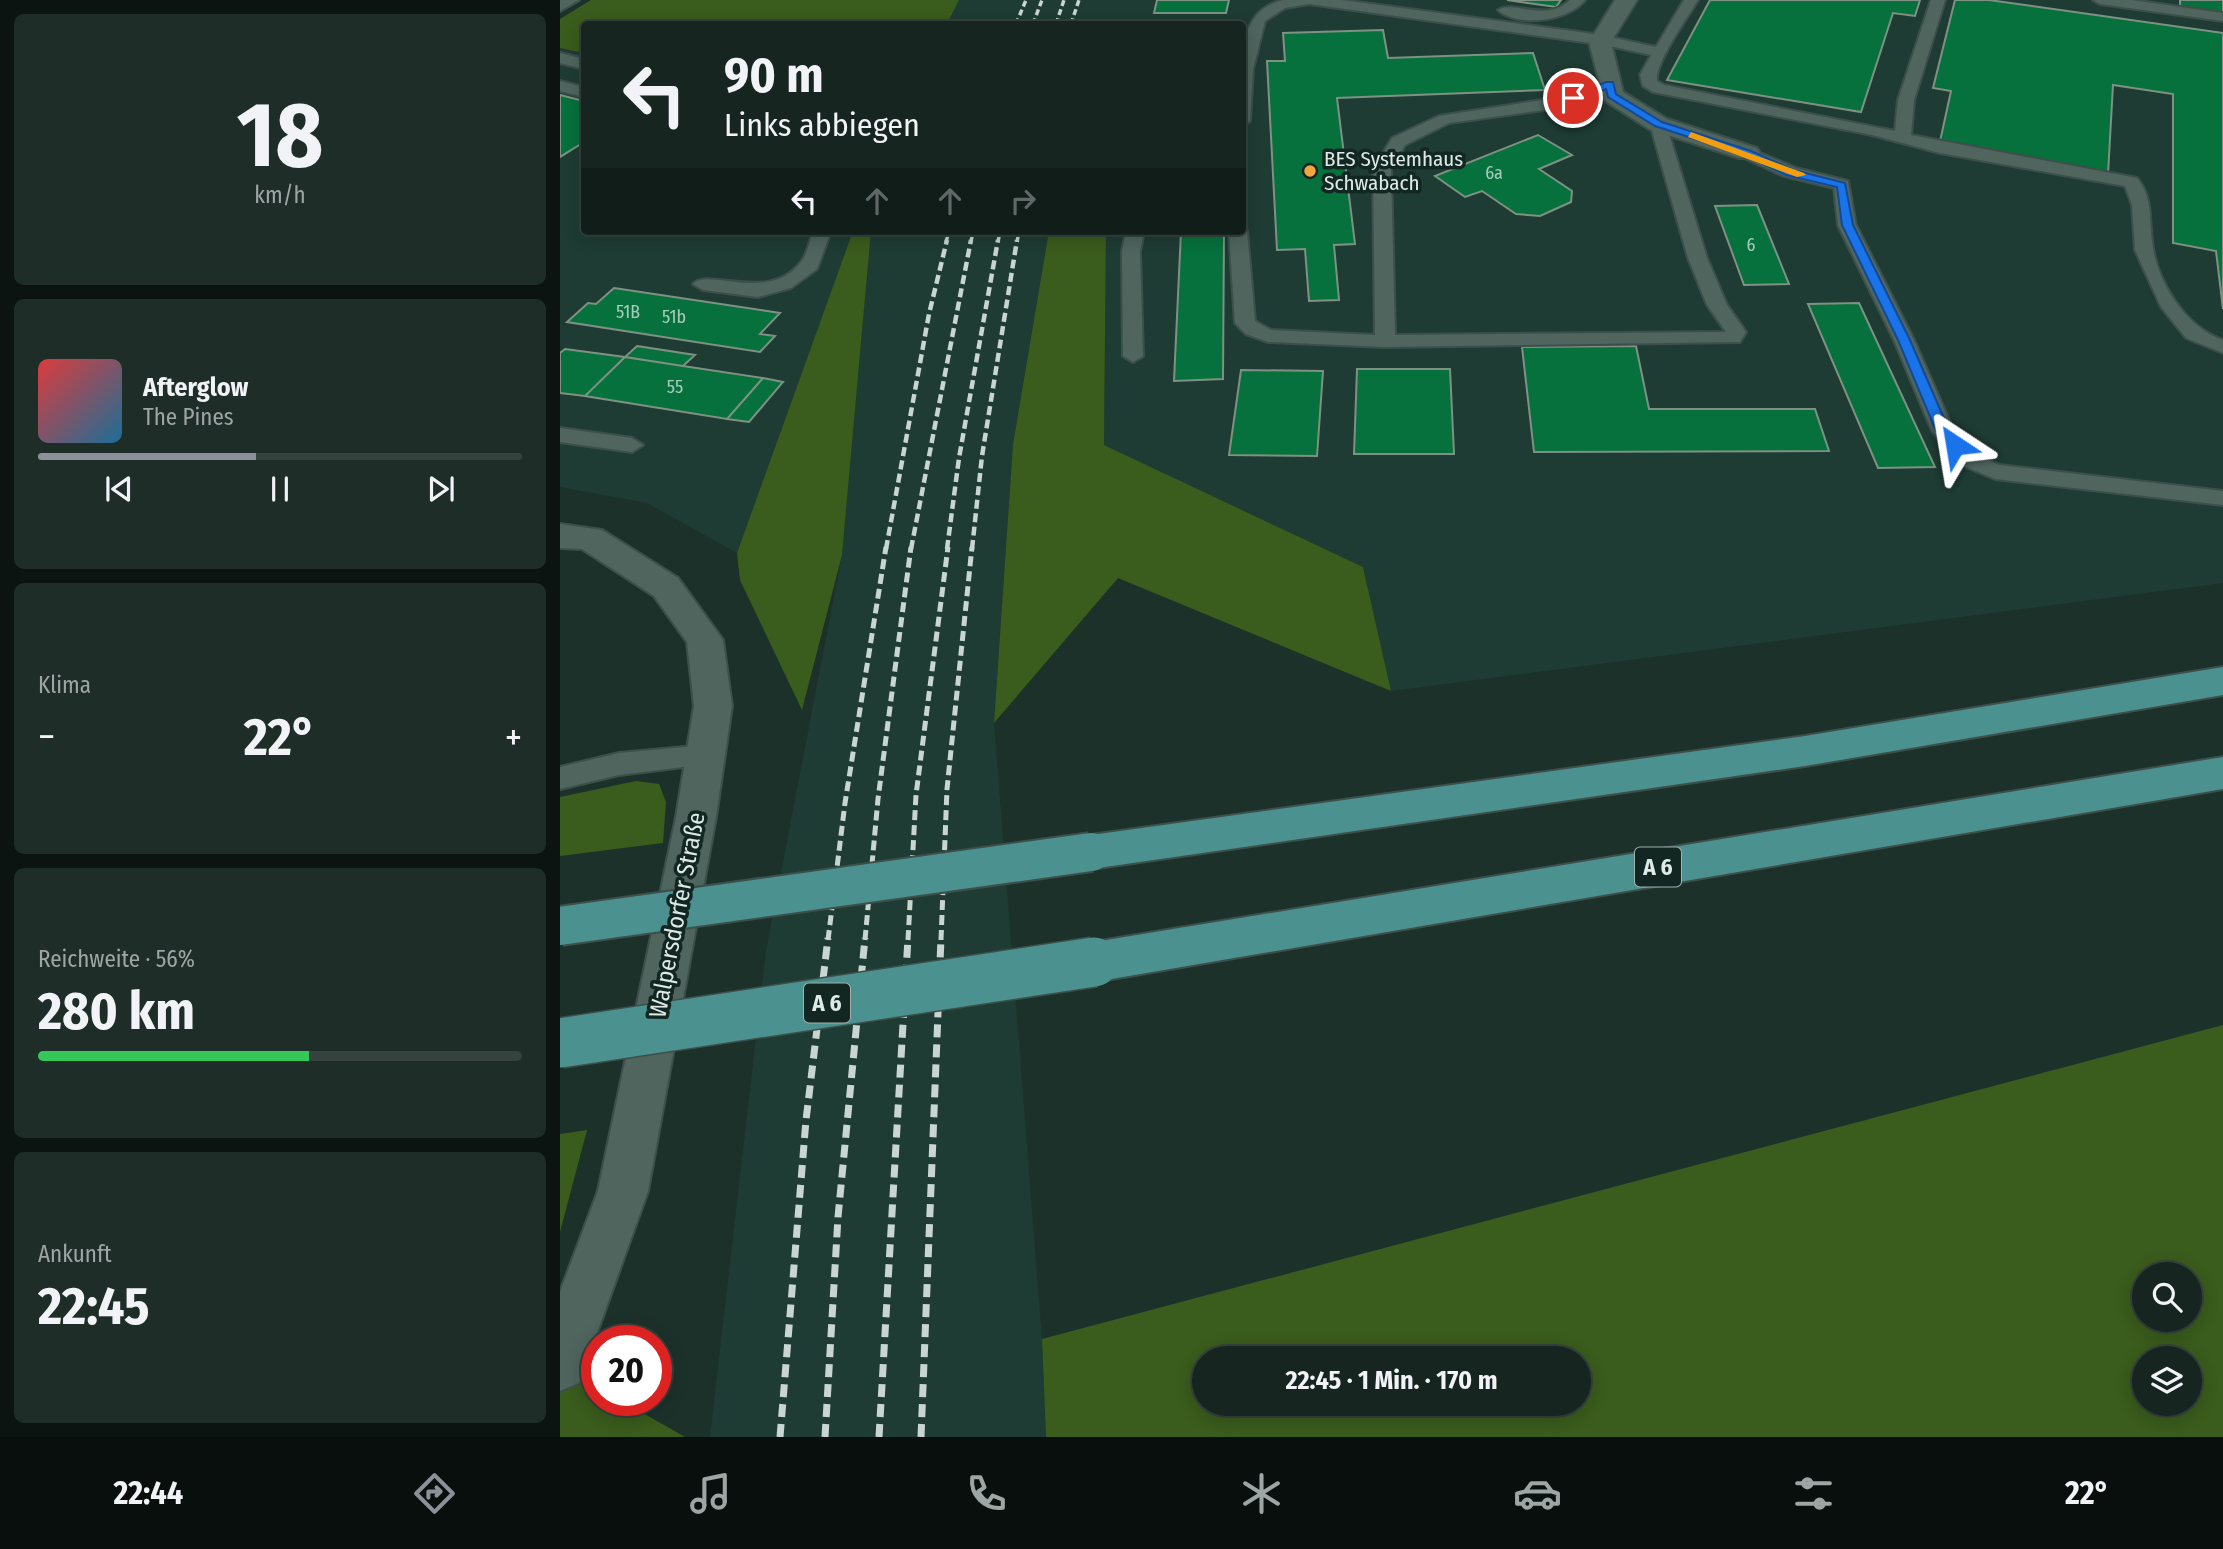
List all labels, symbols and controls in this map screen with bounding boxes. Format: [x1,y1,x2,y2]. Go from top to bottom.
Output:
text: 90 m [724,46,824,105]
icon: left [609,49,700,140]
pin [1543,68,1603,128]
icon: arrive [1554,79,1592,117]
text: 18 [237,81,323,190]
text: Links abbiegen [724,106,920,144]
place label: BES Systemhaus Schwabach [1324,146,1463,196]
house number: 6a [1485,162,1503,184]
marker: BES Systemhaus Schwabach [1302,163,1318,179]
text: km/h [254,181,306,209]
icon: left [785,182,823,220]
icon: ahead [858,182,896,220]
icon: ahead [931,182,969,220]
icon: right [1004,182,1042,220]
house number: 6 [1747,234,1756,256]
house number: 51B [616,301,640,323]
house number: 51b [662,306,686,328]
text: Afterglow [143,372,248,403]
house number: 55 [667,376,683,398]
text: The Pines [143,403,234,431]
position arrow [1918,408,1992,482]
icon: previous [100,470,138,508]
icon: pause [261,470,299,508]
icon: next [422,470,460,508]
text: Klima [38,671,91,699]
text: 22° [244,706,316,769]
text: − [38,714,55,760]
text: + [505,714,522,760]
street label: Walpersdorfer Straße [643,810,711,1020]
road number: A 6 [1635,848,1681,887]
text: Reichweite · 56% [38,945,195,973]
text: 280 km [38,980,195,1043]
road number: A 6 [804,984,850,1022]
text: Ankunft [38,1240,112,1268]
map controls [2132,1262,2202,1416]
button: search [2132,1262,2202,1332]
text: 22:45 [38,1275,150,1338]
speed limit sign: 20 [581,1325,672,1416]
button: layers [2132,1346,2202,1416]
text: 22:45 · 1 Min. · 170 m [1285,1365,1498,1396]
icon: directions [410,1469,459,1518]
icon: music [686,1469,735,1518]
icon: phone [962,1469,1011,1518]
icon: climate [1237,1469,1286,1518]
icon: car [1513,1469,1562,1518]
icon: filters [1789,1469,1838,1518]
text: 22:44 [113,1474,183,1512]
text: 22° [2065,1474,2110,1512]

